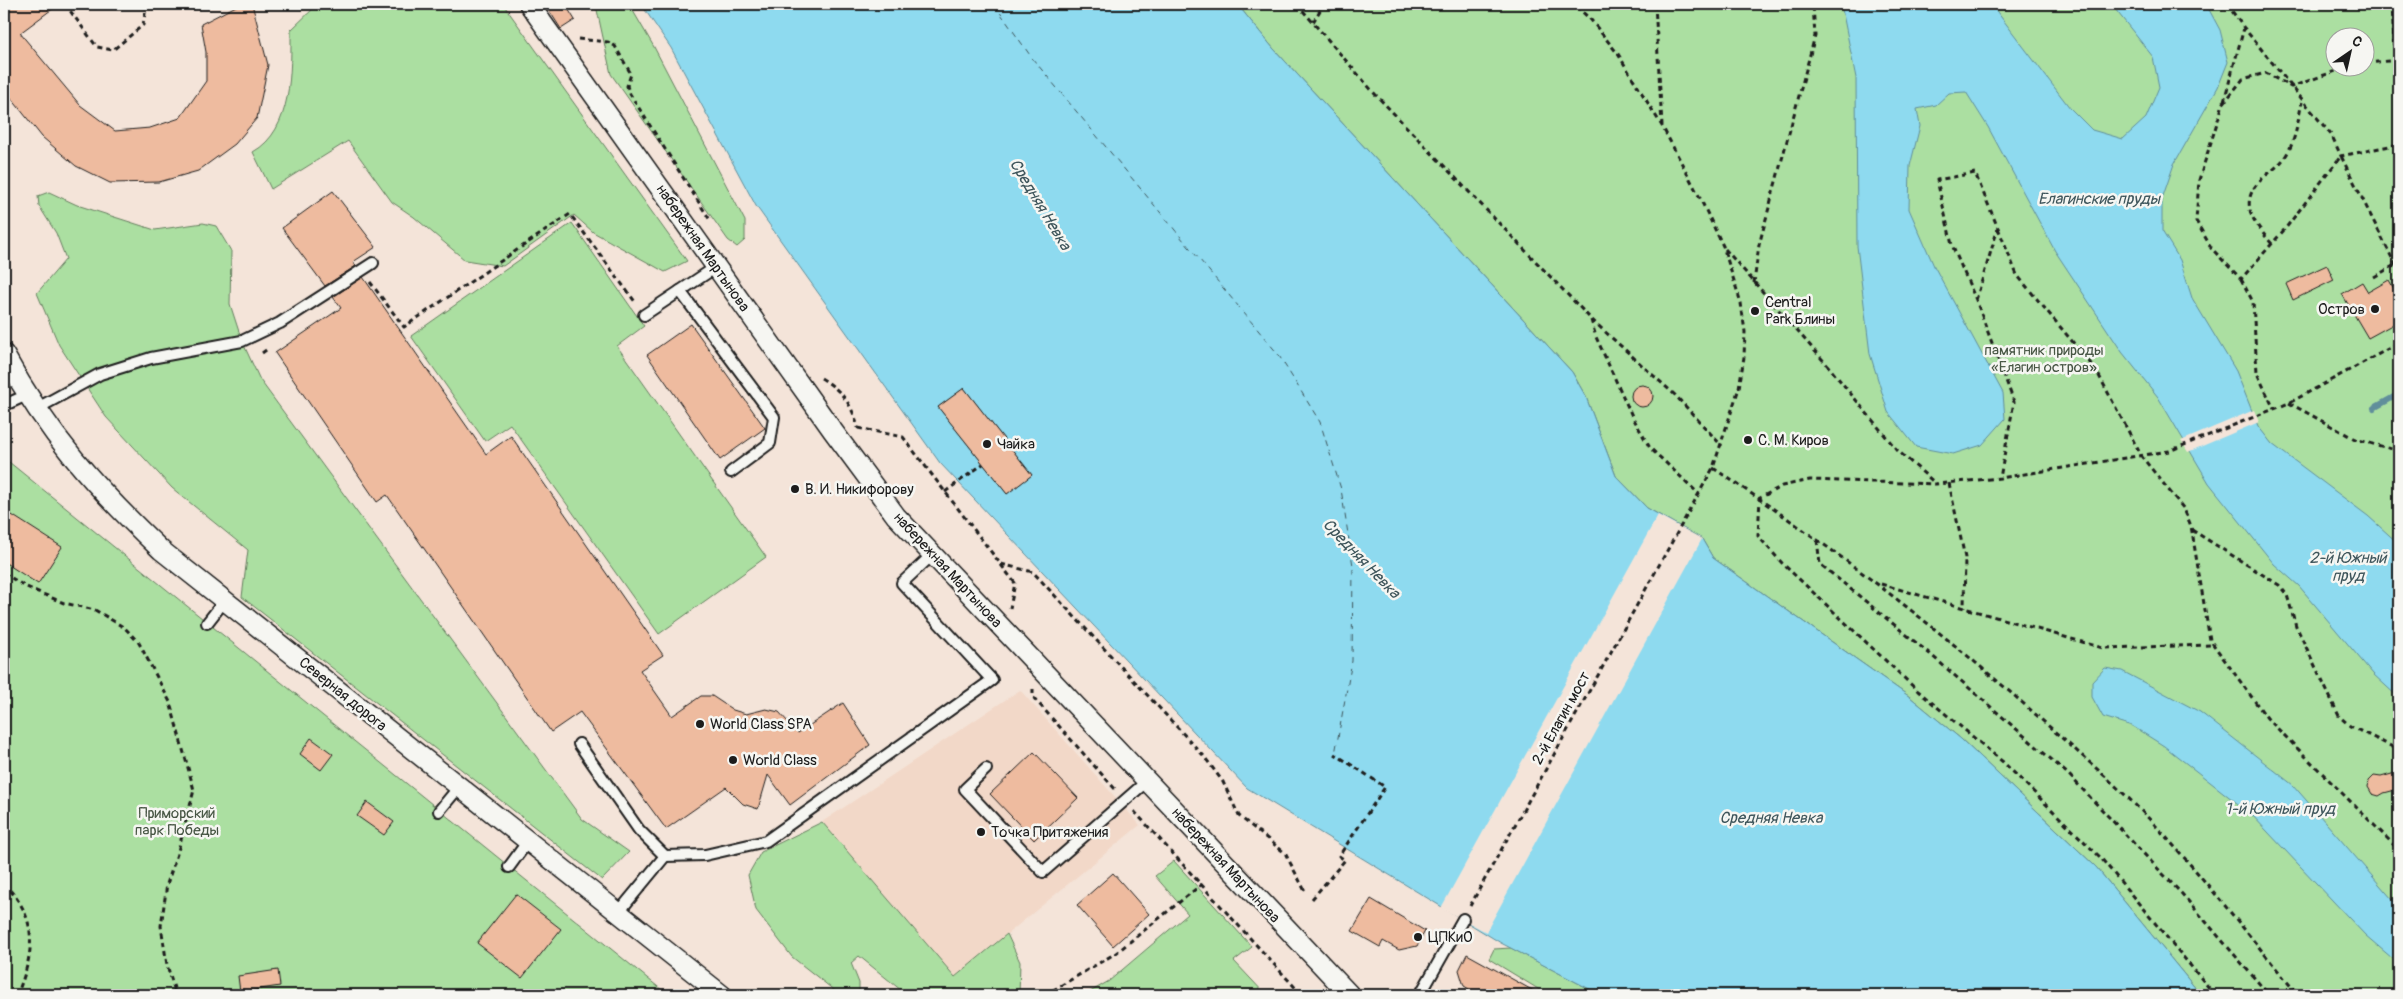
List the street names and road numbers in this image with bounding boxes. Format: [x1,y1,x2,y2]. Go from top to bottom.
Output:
street label: набережная Мартынова [652,181,754,316]
street label: набережная Мартынова [889,509,1006,632]
street label: Северная дорога [295,653,390,736]
street label: 2-й Елагин мост [1528,668,1595,768]
street label: набережная Мартынова [1167,804,1284,927]

